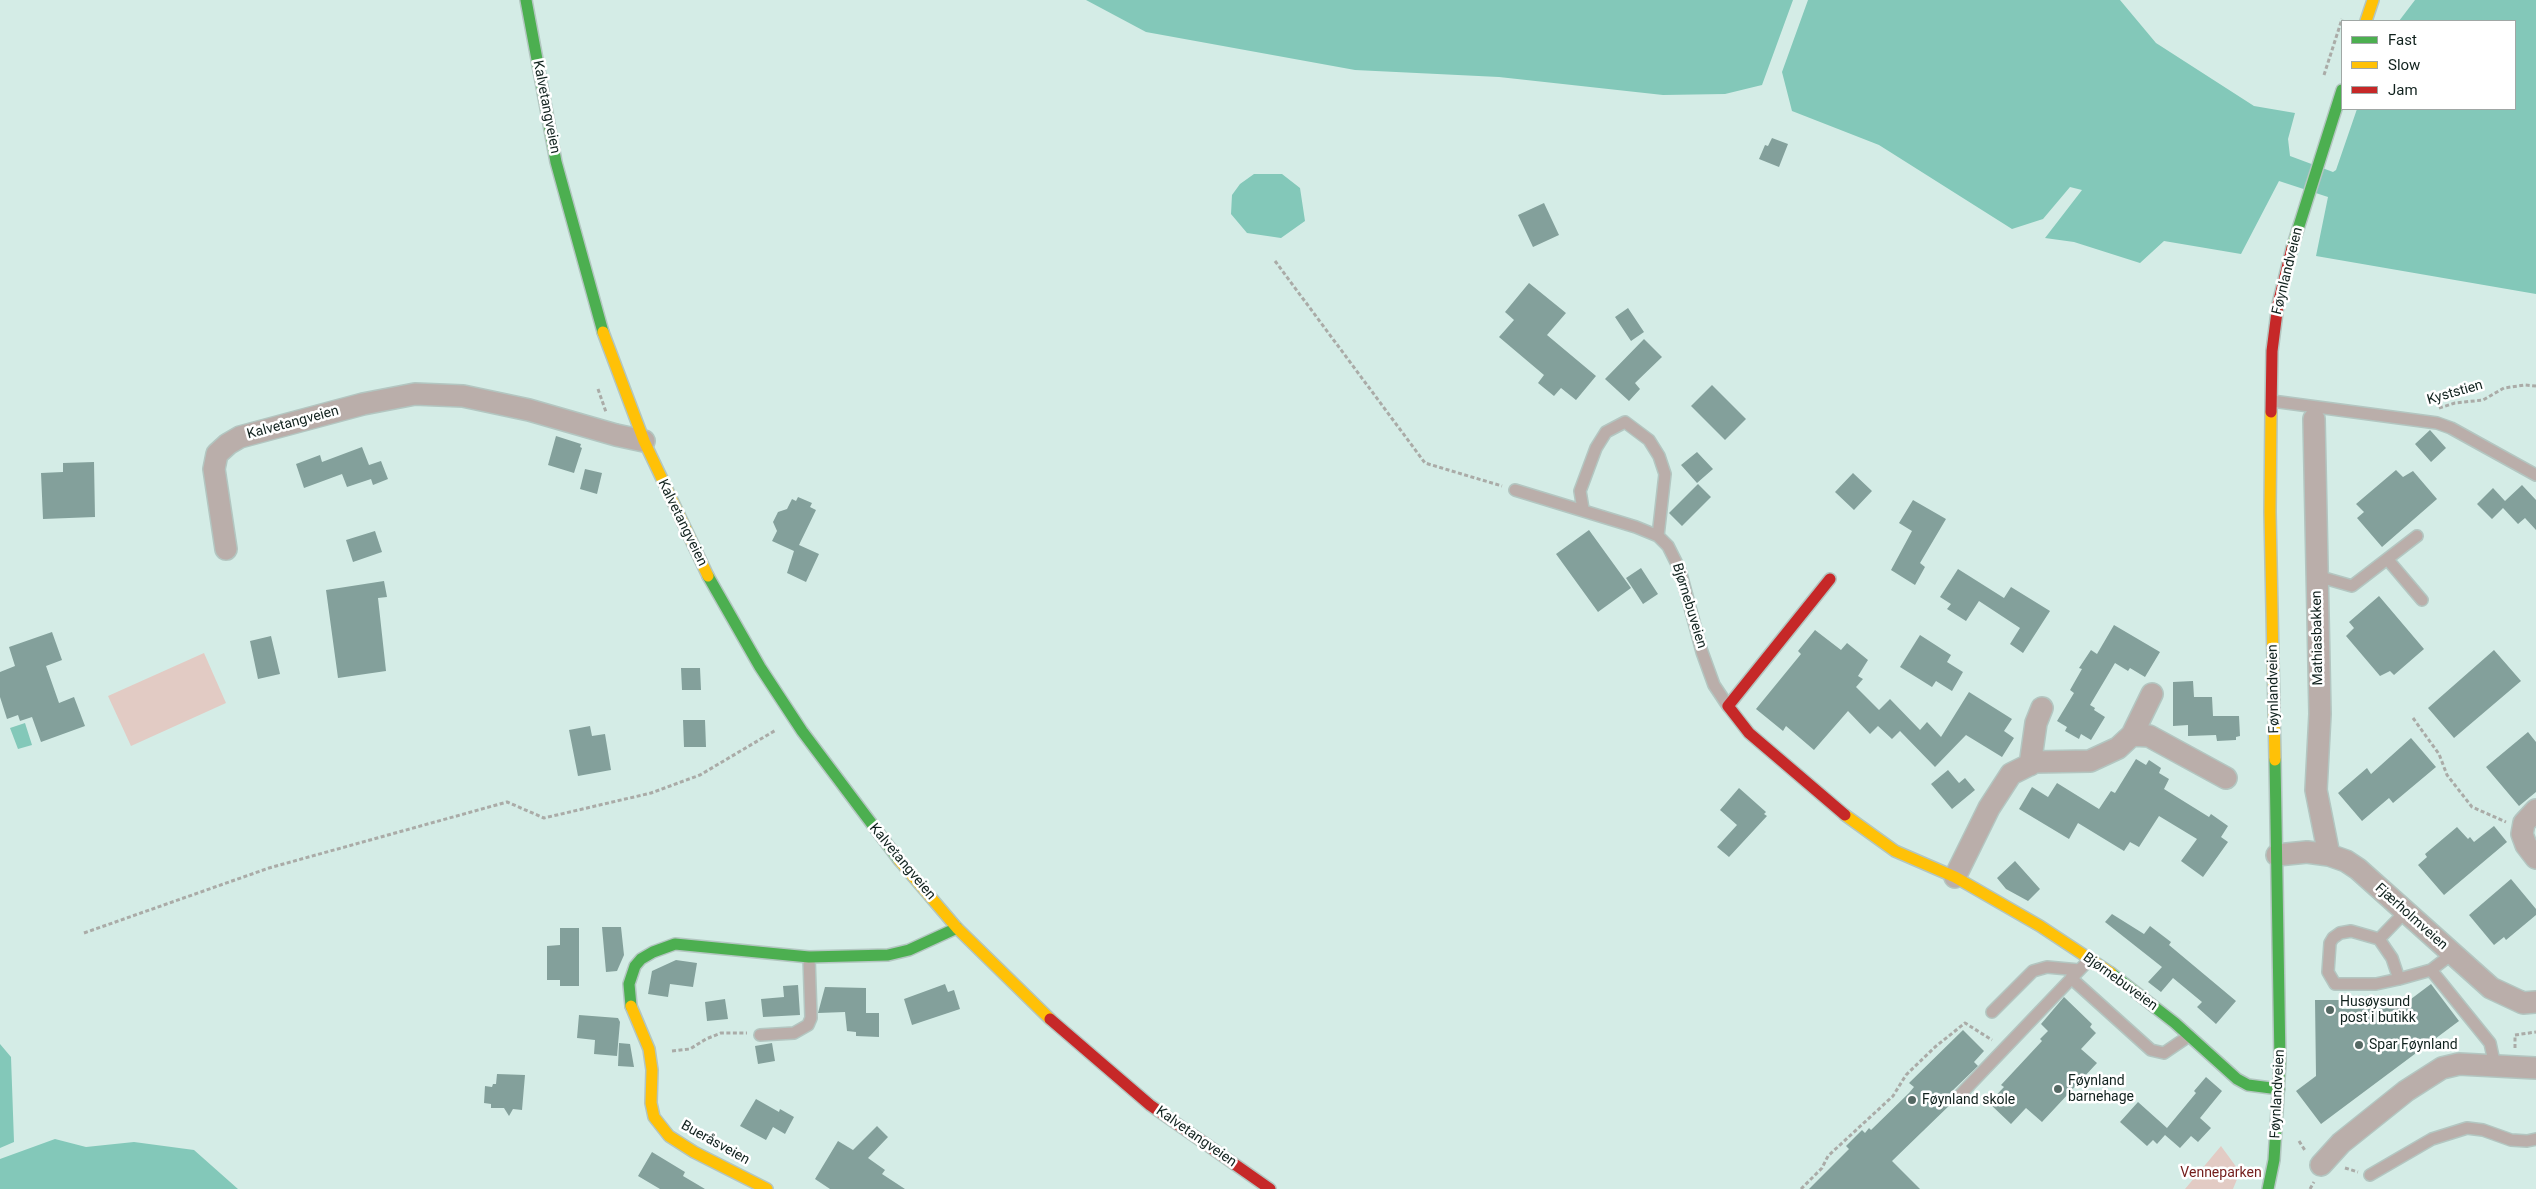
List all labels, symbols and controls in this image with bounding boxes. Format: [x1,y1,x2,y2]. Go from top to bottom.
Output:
legend [2341,20,2516,110]
text: Fast [2388,31,2417,49]
text: Slow [2388,56,2420,74]
street label: Kalvetangveien [529,59,563,155]
text: Jam [2388,81,2418,99]
street label: Føynlandveien [2269,226,2307,316]
street label: Kyststien [2425,377,2485,409]
street label: Kalvetangveien [245,403,341,443]
street label: Kalvetangveien [654,477,710,569]
street label: Bjørnebuveien [1668,561,1710,651]
street label: Mathiasbakken [2309,590,2327,686]
street label: Føynlandveien [2265,644,2283,734]
street label: Kalvetangveien [865,820,939,904]
street label: Fjærholmveien [2371,880,2451,954]
street label: Bjørnebuveien [2079,949,2161,1015]
place label: Husøysund post i butikk [2340,994,2416,1026]
marker: Husøysund post i butikk [2324,1004,2336,1016]
place label: Spar Føynland [2369,1037,2458,1053]
marker: Spar Føynland [2353,1039,2365,1051]
street label: Føynlandveien [2267,1049,2289,1139]
place label: Føynland barnehage [2068,1073,2134,1106]
marker: Føynland barnehage [2052,1083,2064,1095]
place label: Føynland skole [1922,1092,2015,1108]
marker: Føynland skole [1906,1094,1918,1106]
street label: Kalvetangveien [1153,1103,1239,1171]
street label: Bueråsveien [678,1117,752,1169]
park label: Venneparken [2180,1165,2262,1181]

